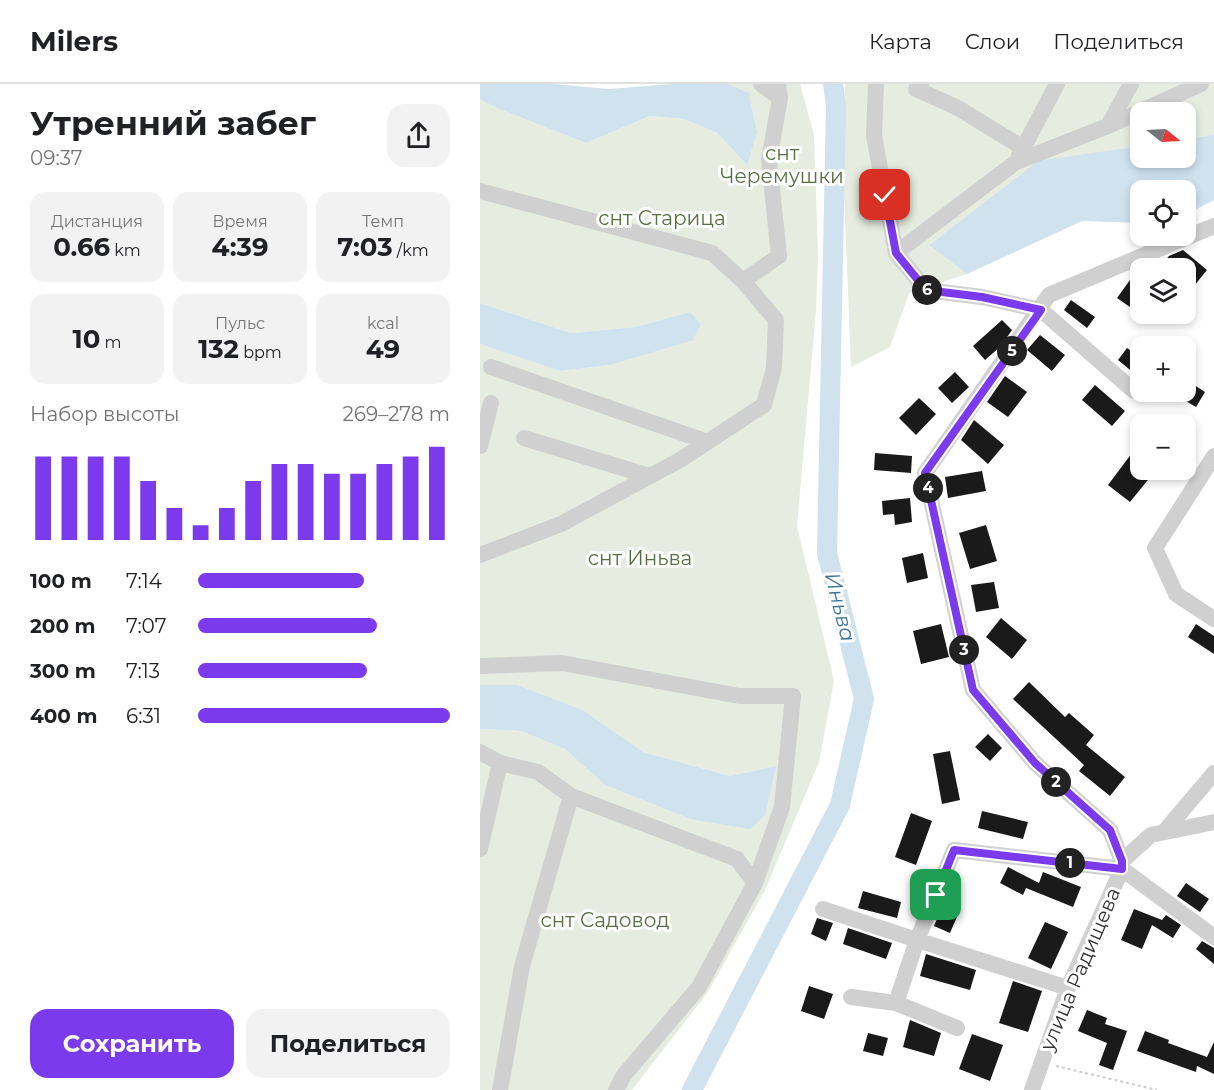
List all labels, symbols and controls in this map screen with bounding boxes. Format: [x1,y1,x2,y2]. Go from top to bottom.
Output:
text: Milers [30,24,118,58]
text: Карта [869,29,932,54]
text: Слои [965,29,1020,54]
text: Поделиться [1053,29,1184,54]
north arrow [1130,102,1196,168]
map controls [1130,102,1196,480]
text: Утренний забег [30,103,316,143]
button: share [387,104,450,167]
park label: снт Черемушки [720,141,844,188]
text: 09:37 [30,146,82,170]
pin [859,169,910,220]
icon: check [868,178,901,211]
button: locate [1130,180,1196,246]
park label: снт Старица [598,206,726,230]
text: Дистанция [51,212,143,231]
text: Время [212,212,268,231]
text: Темп [362,212,404,231]
text: 0.66 [53,231,110,263]
text: 4:39 [212,231,268,263]
text: 7:03 [337,231,393,263]
text: km [110,241,141,260]
text: /km [393,241,429,260]
button: layers [1130,258,1196,324]
pin: 6 [912,275,942,305]
text: 6 [922,280,932,299]
text: Пульс [215,314,265,333]
text: kcal [367,314,399,333]
text: 10 [72,323,100,355]
text: m [100,333,122,352]
text: 132 [198,333,239,365]
text: 49 [366,333,400,365]
pin: 5 [997,336,1027,366]
button: + [1130,336,1196,402]
text: 5 [1007,341,1017,360]
text: bpm [239,343,282,362]
text: Набор высоты [30,402,179,426]
text: 269–278 m [342,402,450,426]
button: − [1130,414,1196,480]
pin: 4 [913,473,943,503]
text: 4 [922,478,934,497]
park label: снт Иньва [588,546,692,570]
text: 100 m [30,569,92,593]
text: 7:14 [126,569,162,593]
water label: Иньва [820,570,861,644]
text: 200 m [30,614,96,638]
text: 7:07 [126,614,167,638]
pin: 3 [949,635,979,665]
text: 3 [959,640,969,659]
text: 300 m [30,659,96,683]
text: 7:13 [126,659,160,683]
text: 400 m [30,704,98,728]
text: 6:31 [126,704,161,728]
pin: 2 [1041,767,1071,797]
text: 2 [1051,772,1061,791]
pin: 1 [1055,848,1085,878]
text: 1 [1067,853,1073,872]
pin [910,869,961,920]
icon: arrive [919,878,952,911]
street label: улица Радищева [1034,884,1125,1055]
park label: снт Садовод [541,908,669,932]
button: Сохранить [30,1009,234,1078]
button: Поделиться [246,1009,450,1078]

